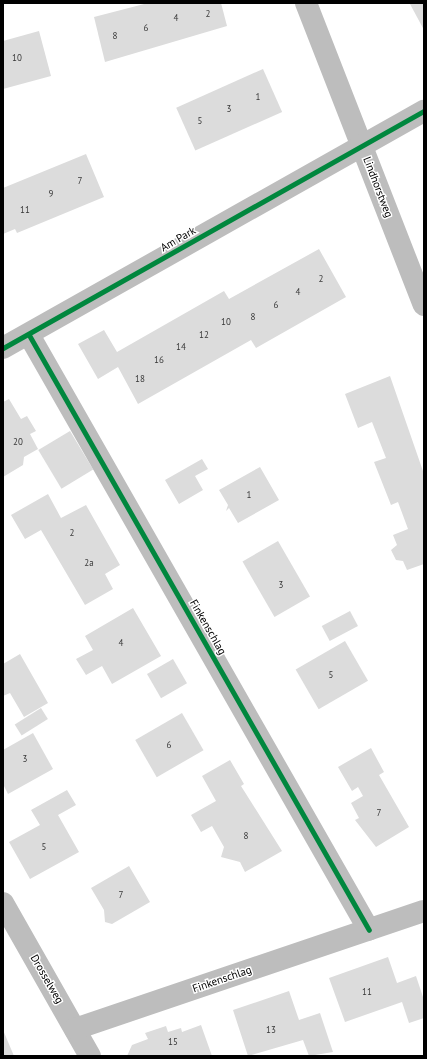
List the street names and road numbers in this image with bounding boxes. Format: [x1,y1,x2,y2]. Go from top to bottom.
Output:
street label: Lindhorstweg [360,155,396,219]
street label: Am Park [158,224,198,254]
street label: Finkenschlag [187,597,229,657]
street label: Drosselweg [28,952,66,1006]
street label: Finkenschlag [191,963,253,995]

